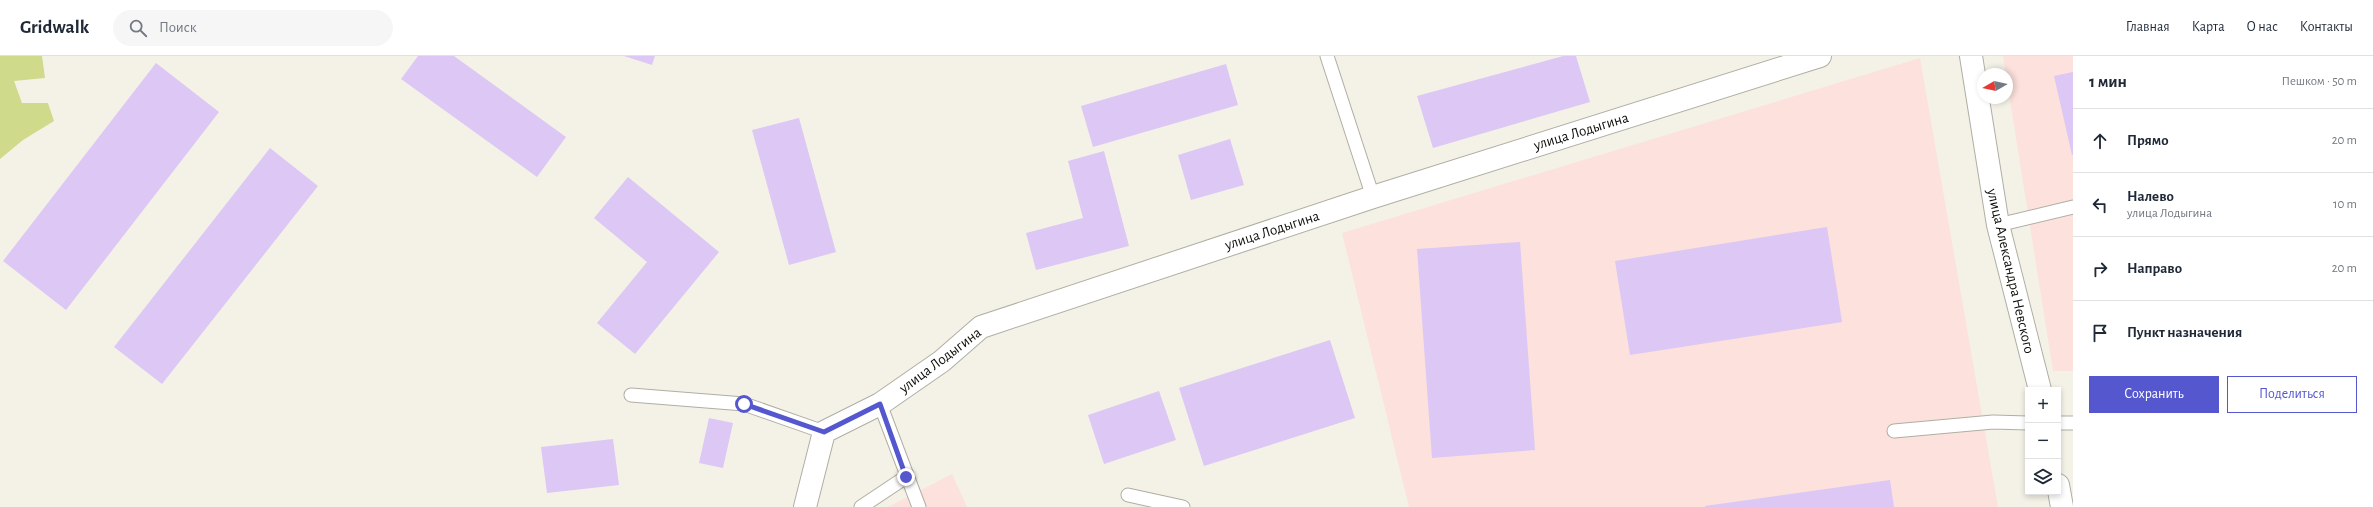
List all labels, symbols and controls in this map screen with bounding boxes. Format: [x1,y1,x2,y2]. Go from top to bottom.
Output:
search box [113,10,393,46]
icon: search [127,17,149,39]
text: Gridwalk [20,18,89,37]
text: Поиск [159,20,197,35]
text: Главная [2126,20,2170,34]
text: Карта [2192,20,2225,34]
text: О нас [2247,20,2278,34]
text: Контакты [2300,20,2353,34]
north arrow [1977,68,2013,104]
text: 1 мин [2089,73,2127,90]
text: Пешком · 50 m [2282,75,2357,88]
street label: улица Лодыгина [1531,110,1630,153]
icon: ahead [2089,130,2111,152]
text: Прямо [2127,133,2169,148]
text: 20 m [2332,134,2357,147]
street label: улица Александра Невского [1984,186,2037,355]
text: Налево [2127,189,2174,204]
icon: left [2089,194,2111,216]
text: 10 m [2333,198,2357,211]
text: улица Лодыгина [2127,207,2212,220]
street label: улица Лодыгина [1222,208,1321,253]
icon: right [2089,258,2111,280]
text: Направо [2127,261,2182,276]
text: 20 m [2332,262,2357,275]
icon: arrive [2089,322,2111,344]
street label: улица Лодыгина [896,325,984,397]
text: Пункт назначения [2127,325,2242,340]
button: Сохранить [2089,376,2219,413]
button: Поделиться [2227,376,2357,413]
map controls [2025,387,2061,495]
button: + [2025,387,2061,423]
route start [735,395,753,413]
button: − [2025,423,2061,459]
button: layers [2025,459,2061,495]
route end [897,468,915,486]

